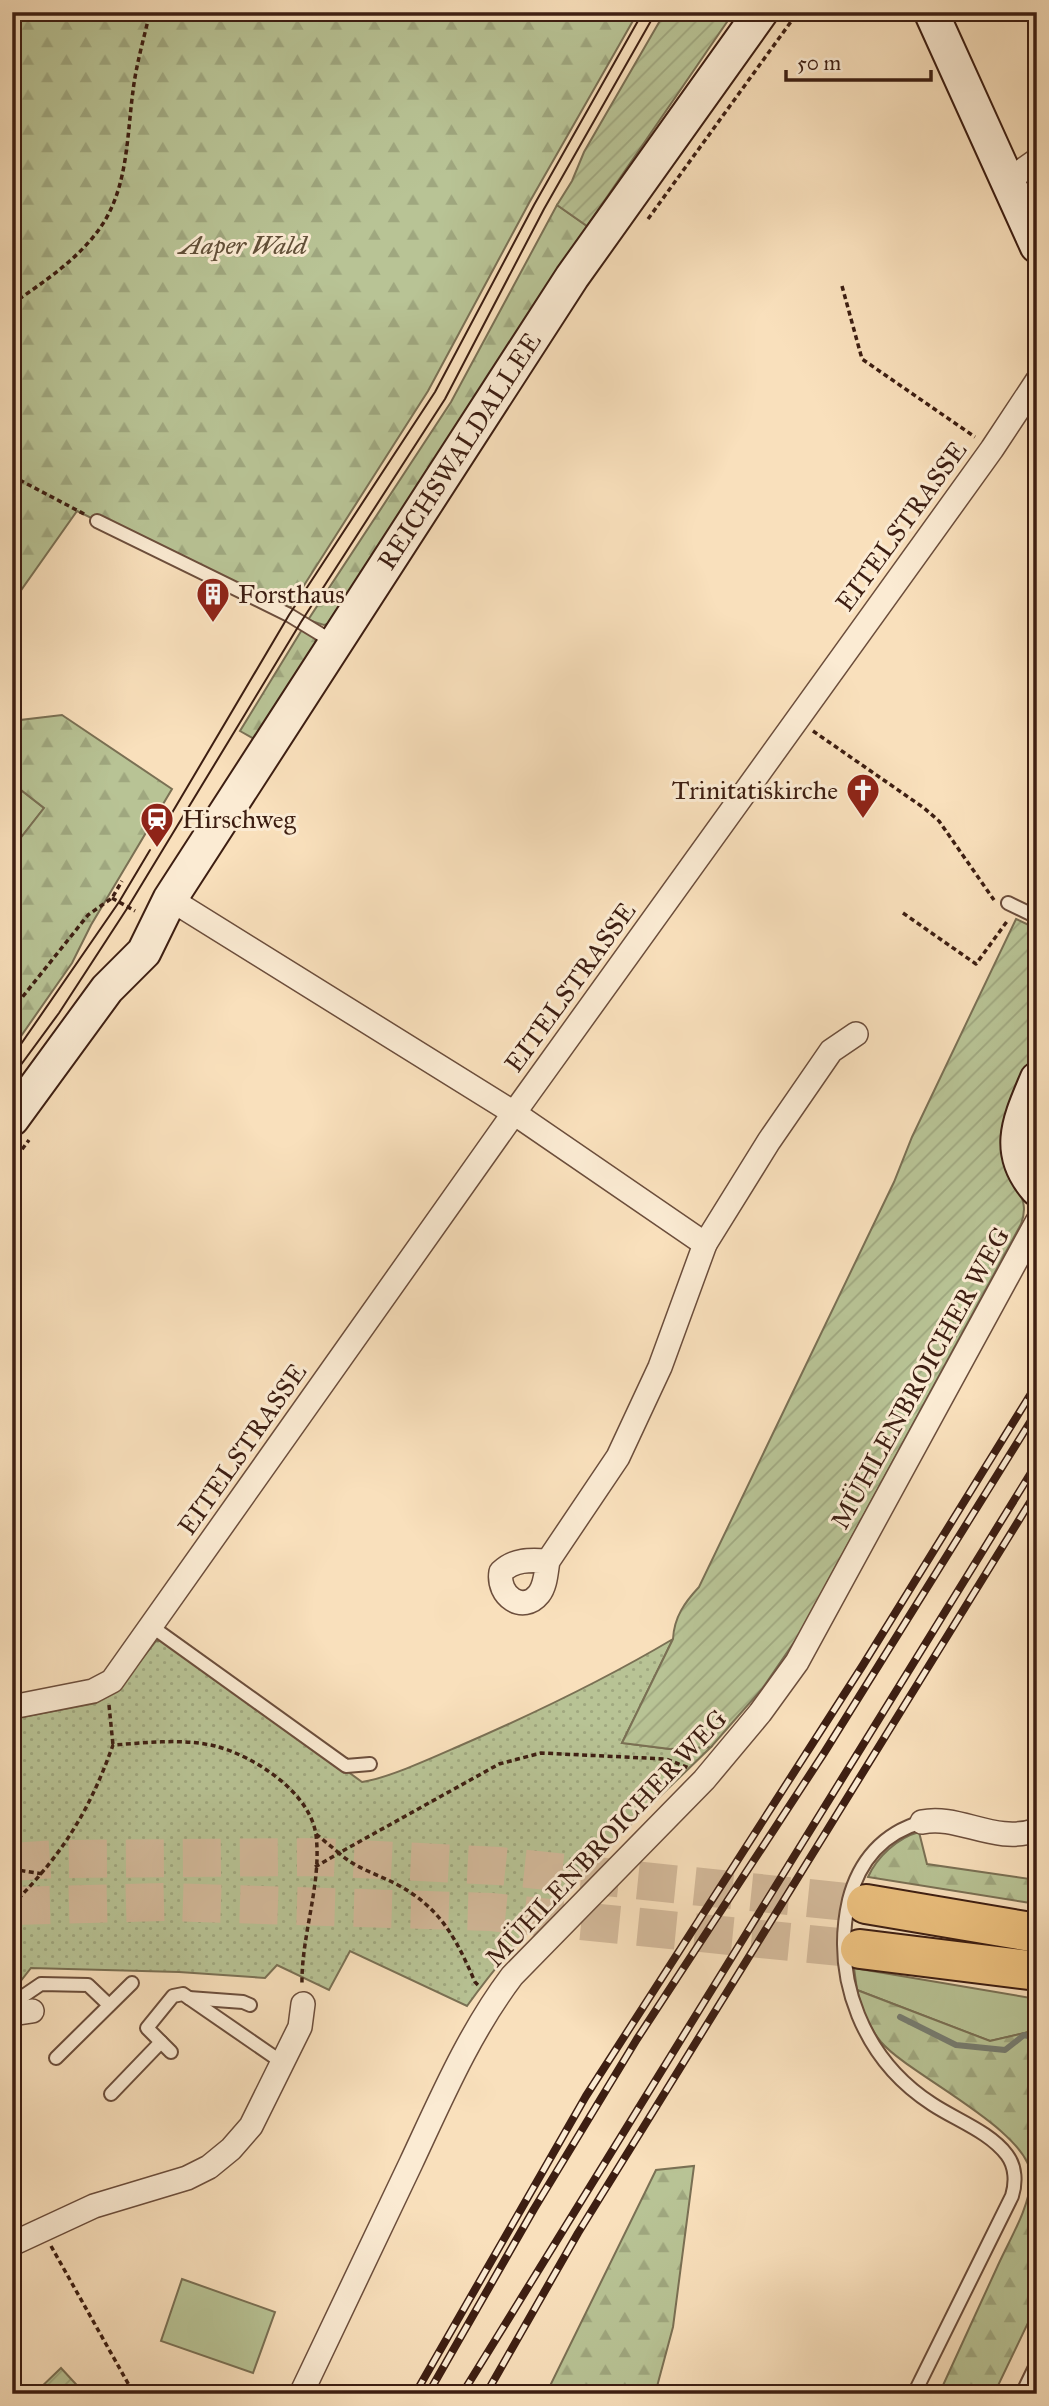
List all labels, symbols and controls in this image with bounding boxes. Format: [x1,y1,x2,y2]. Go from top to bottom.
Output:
scale bar [786,38,932,82]
text: 50 m [797,50,842,76]
park label: Aaper Wald [176,229,308,262]
street label: REICHSWALDALLEE [370,326,548,576]
street label: EITELSTRASSE [829,435,973,617]
building icon: Forsthaus [194,575,232,624]
place label: Forsthaus [238,578,345,610]
church icon: Trinitatiskirche [844,771,882,820]
place label: Trinitatiskirche [672,774,838,806]
station icon: Hirschweg [138,800,176,849]
place label: Hirschweg [182,803,297,835]
street label: EITELSTRASSE [498,896,642,1078]
street label: MÜHLENBROICHER WEG [824,1222,1016,1534]
street label: EITELSTRASSE [171,1357,313,1541]
street label: MÜHLENBROICHER WEG [478,1703,734,1973]

